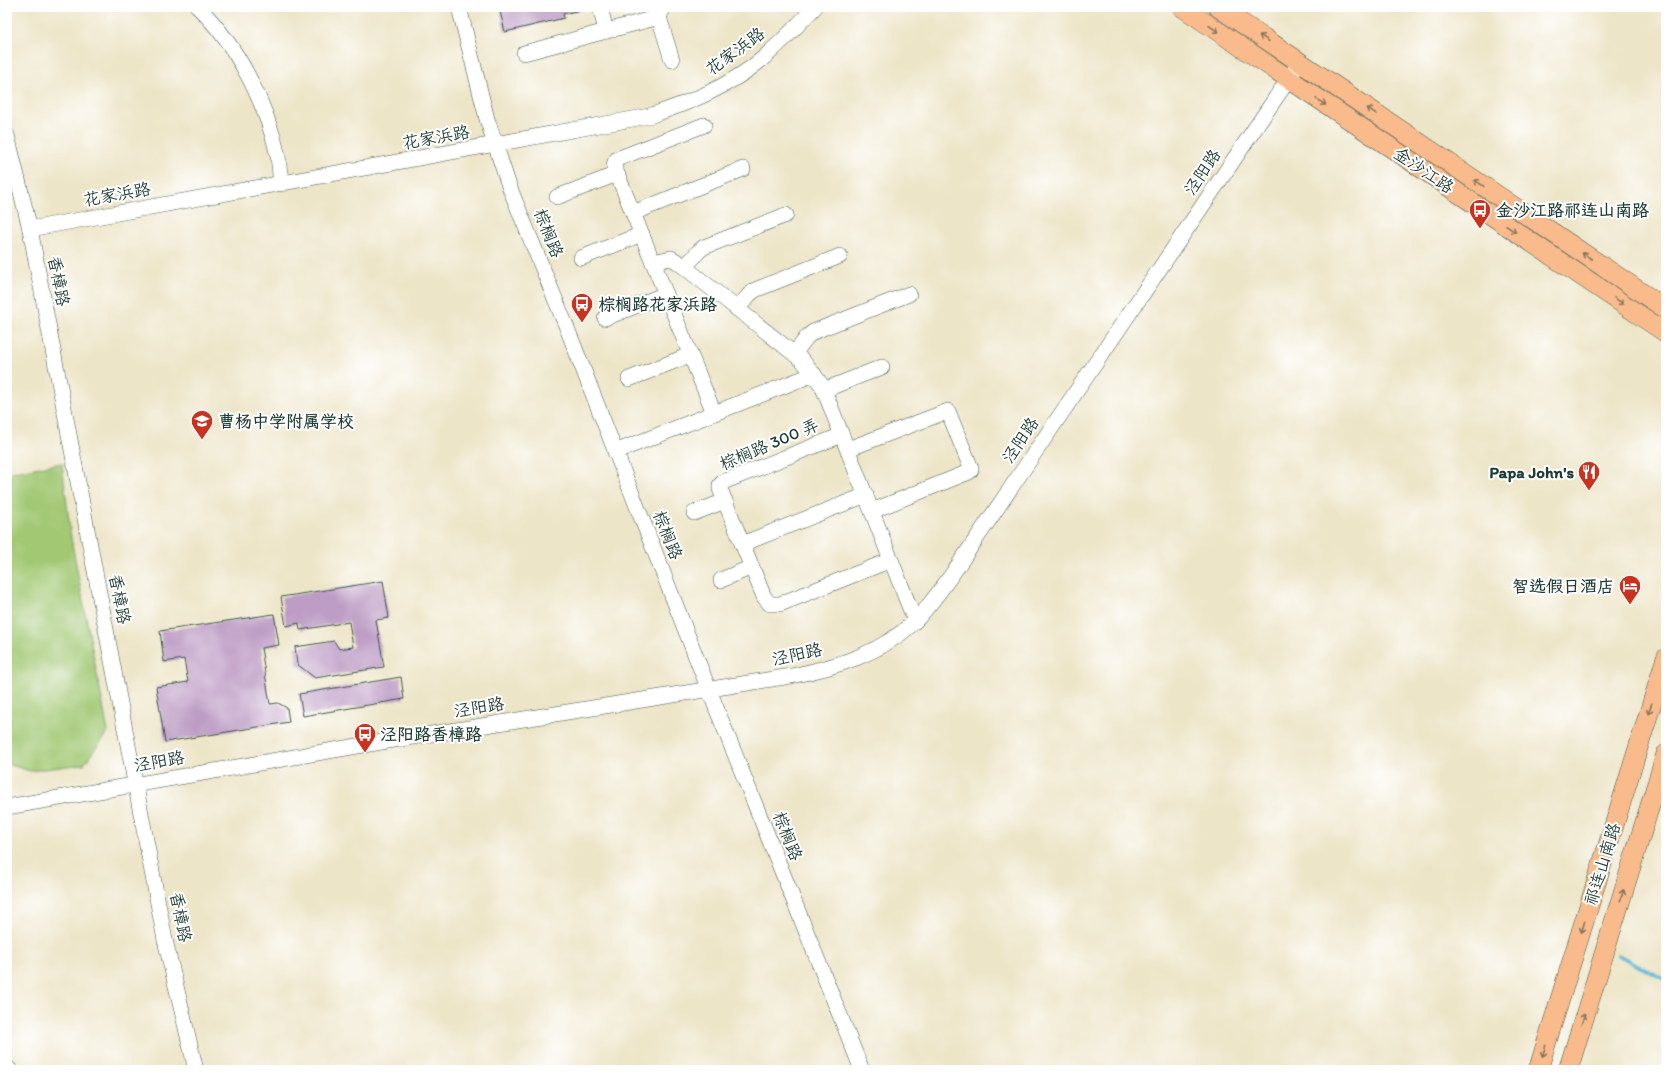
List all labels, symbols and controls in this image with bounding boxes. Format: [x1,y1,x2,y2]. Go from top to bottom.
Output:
street label: 花家浜路 [702,23,768,79]
one-way arrow [1208,25,1219,33]
one-way arrow [1258,34,1269,42]
one-way arrow [1316,98,1327,106]
one-way arrow [1366,107,1377,115]
street label: 花家浜路 [401,121,471,153]
street label: 金沙江路 [1390,143,1458,197]
street label: 泾阳路 [1179,145,1225,199]
street label: 花家浜路 [82,178,152,210]
one-way arrow [1474,179,1485,187]
bus stop icon: 金沙江路祁连山南路 [1467,197,1493,230]
place label: 金沙江路祁连山南路 [1496,200,1649,220]
street label: 棕榈路 [530,206,568,260]
one-way arrow [1505,225,1516,233]
one-way arrow [1582,252,1593,260]
street label: 香樟路 [44,254,74,308]
bus stop icon: 棕榈路花家浜路 [569,291,595,324]
place label: 棕榈路花家浜路 [598,294,717,314]
one-way arrow [1613,297,1624,305]
school or university icon: 曹杨中学附属学校 [189,408,215,441]
place label: 曹杨中学附属学校 [218,411,354,431]
street label: 泾阳路 [997,413,1043,467]
street label: 棕榈路 300 弄 [716,414,822,474]
restaurant icon: Papa John's [1576,459,1602,492]
place label: Papa John's [1489,462,1574,483]
street label: 棕榈路 [649,508,687,562]
street label: 香樟路 [105,572,135,626]
hotel icon: 智选假日酒店 [1617,573,1643,606]
place label: 智选假日酒店 [1512,576,1614,596]
street label: 泾阳路 [770,639,824,669]
street label: 泾阳路 [452,693,506,721]
one-way arrow [1646,702,1653,715]
bus stop icon: 泾阳路香樟路 [352,721,378,754]
place label: 泾阳路香樟路 [380,724,482,744]
street label: 泾阳路 [132,747,186,775]
street label: 棕榈路 [769,809,807,863]
street label: 祁连山南路 [1580,820,1624,908]
one-way arrow [1619,889,1626,902]
street label: 香樟路 [166,890,196,944]
one-way arrow [1579,920,1586,933]
one-way arrow [1580,1014,1588,1026]
one-way arrow [1540,1044,1547,1057]

